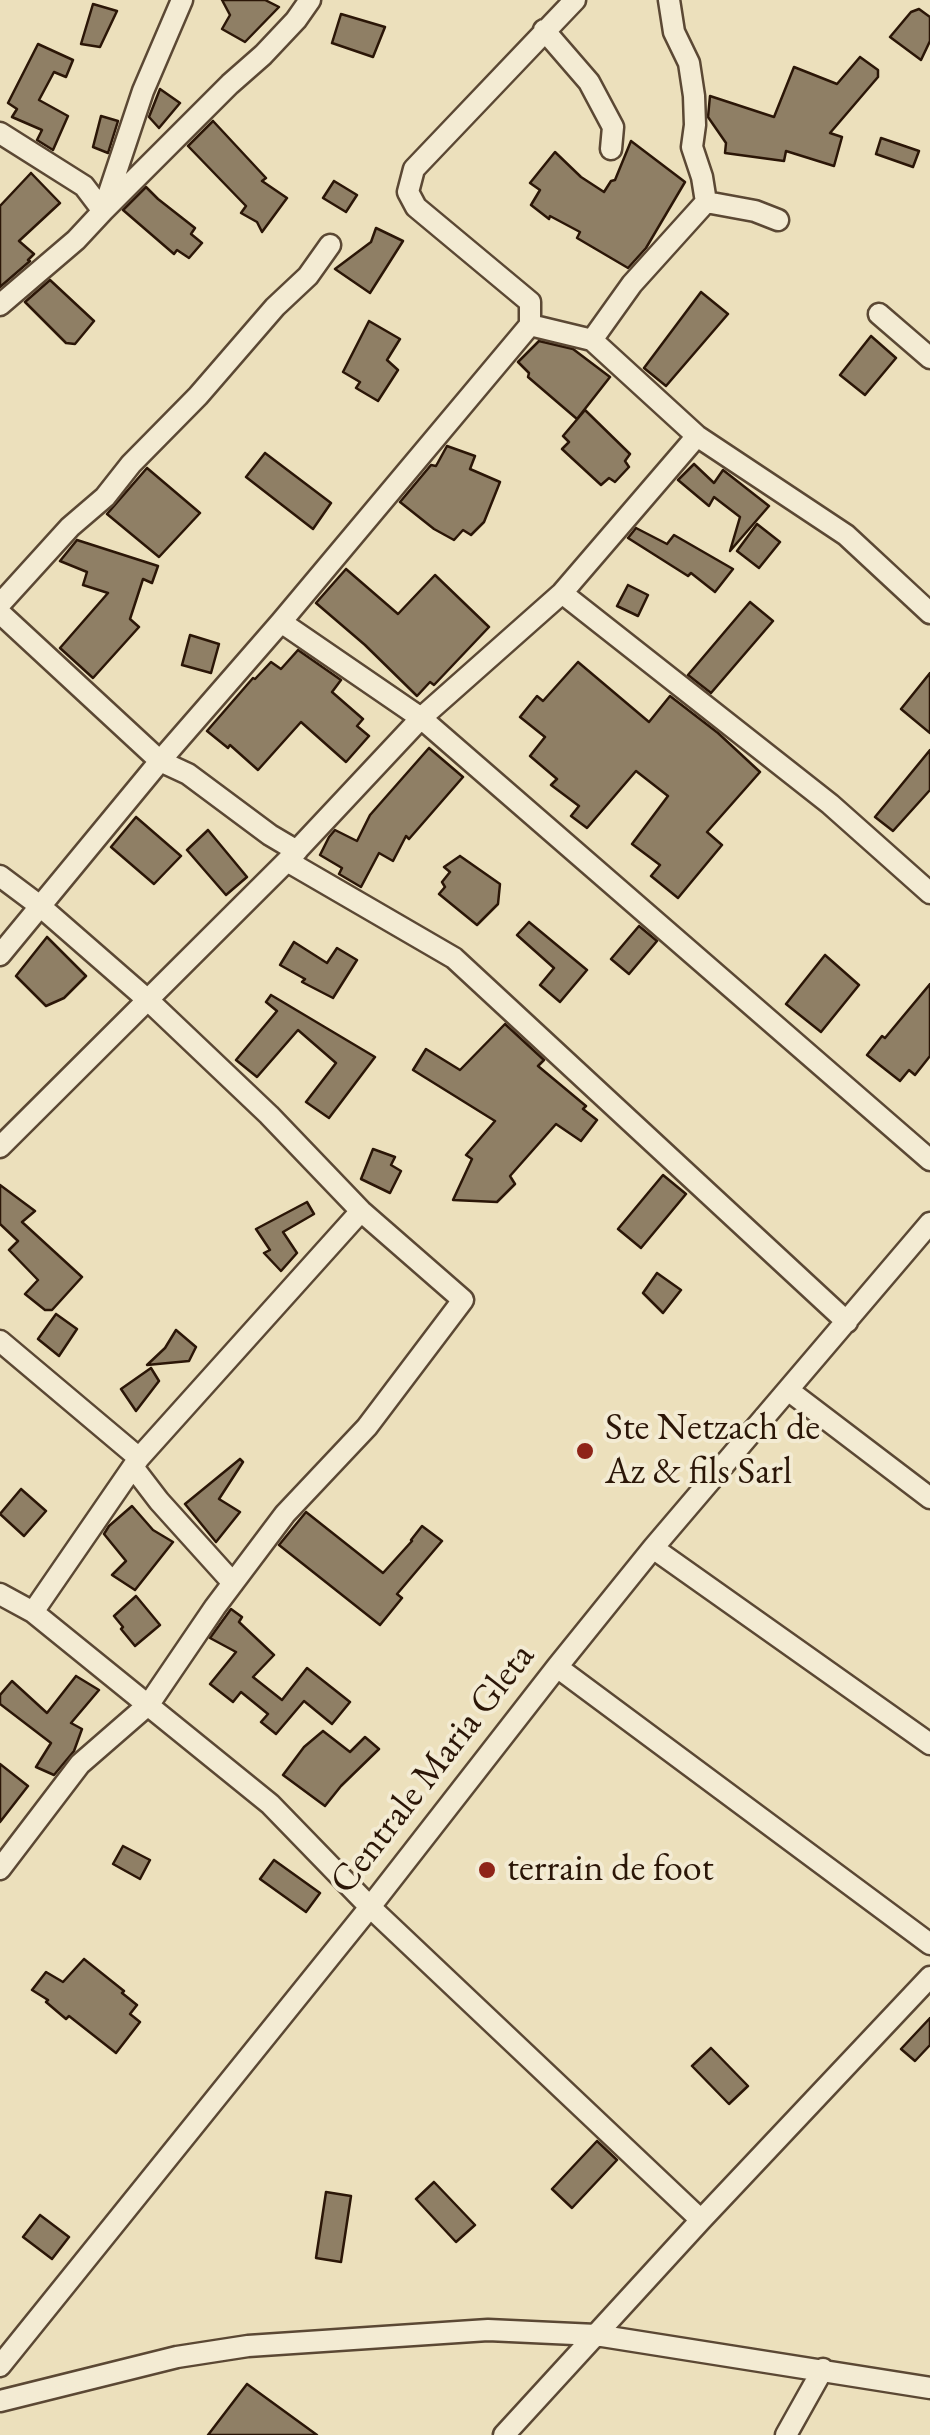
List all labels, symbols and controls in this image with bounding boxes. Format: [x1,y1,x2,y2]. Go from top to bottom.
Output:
place label: Ste Netzach de Az & fils Sarl [605,1406,820,1496]
marker: Ste Netzach de Az & fils Sarl [574,1440,596,1462]
street label: Centrale Maria Gleta [321,1635,545,1903]
place label: terrain de foot [507,1847,714,1893]
marker: terrain de foot [476,1859,498,1881]

